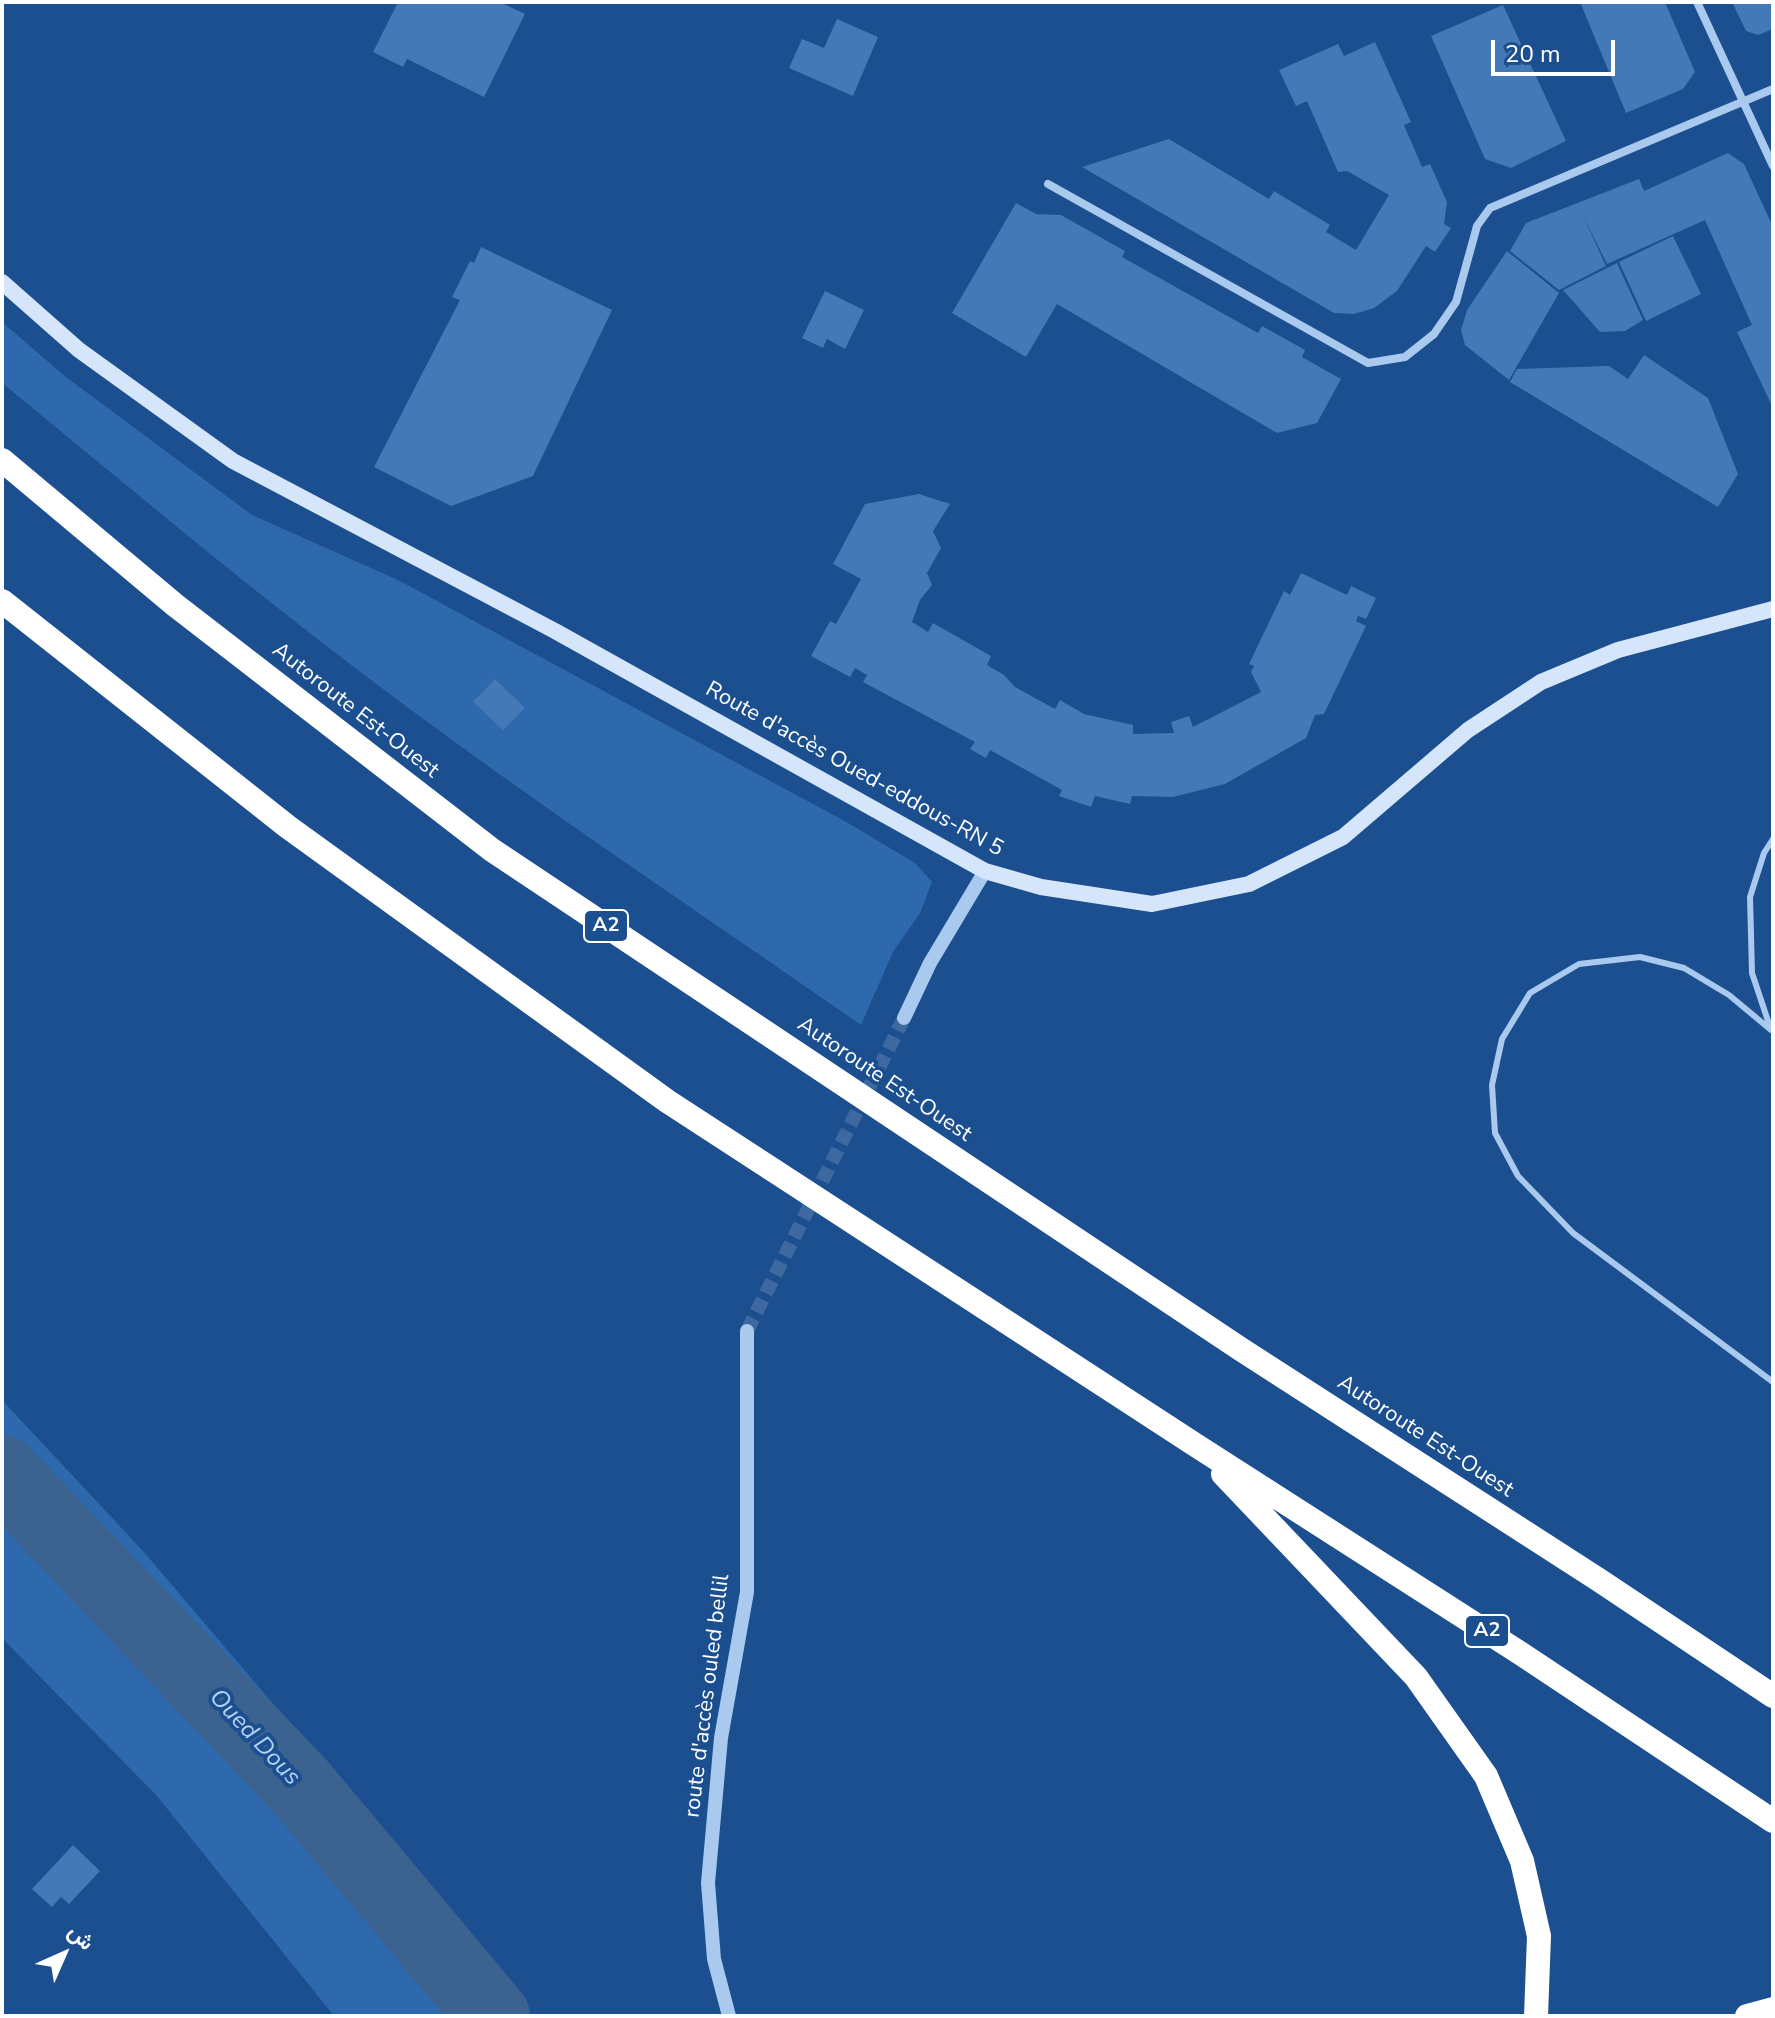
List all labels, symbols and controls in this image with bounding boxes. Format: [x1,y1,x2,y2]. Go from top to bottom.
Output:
scale bar [1495,24,1619,74]
text: 20 m [1505,38,1561,70]
street label: Autoroute Est-Ouest [266,638,444,784]
street label: Route d'accès Oued-eddous-RN 5 [701,677,1007,863]
road number: A2 [584,910,628,942]
street label: Autoroute Est-Ouest [792,1012,976,1148]
street label: Autoroute Est-Ouest [1332,1370,1518,1504]
street label: route d'accès ouled bellil [680,1573,736,1819]
road number: A2 [1465,1615,1509,1647]
water label: Oued Dous [202,1684,306,1792]
north arrow [24,1914,104,1994]
text: ش [61,1917,101,1957]

